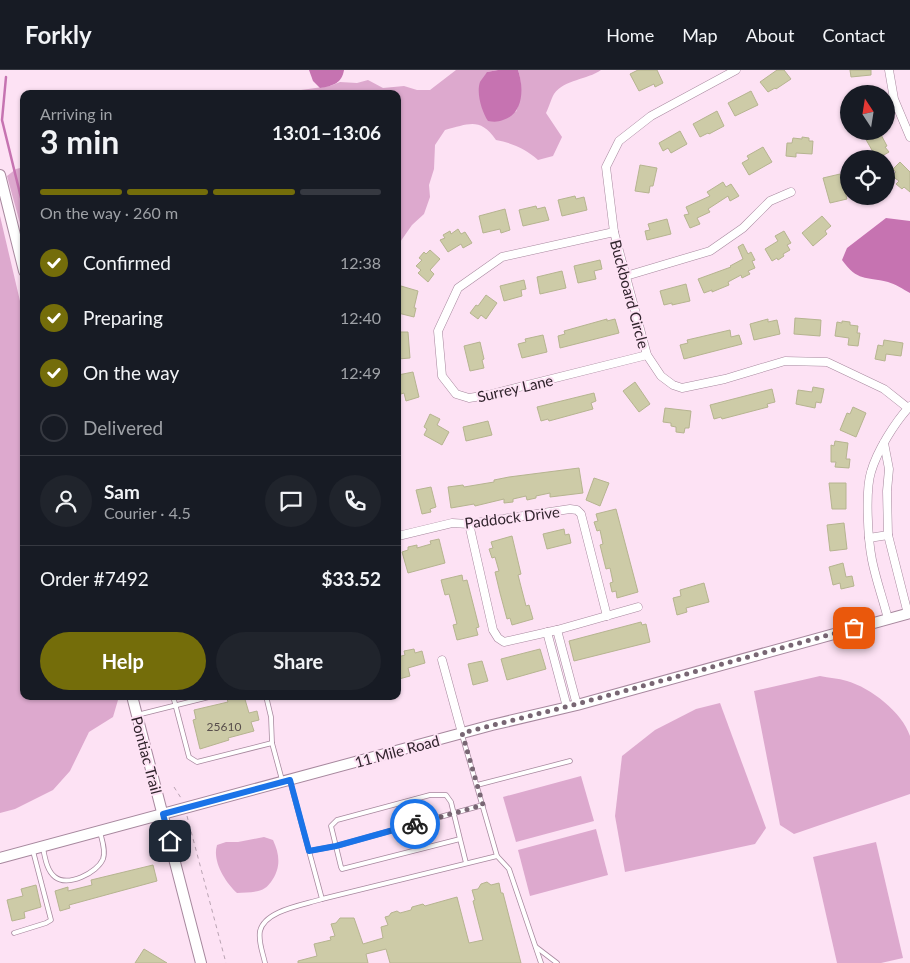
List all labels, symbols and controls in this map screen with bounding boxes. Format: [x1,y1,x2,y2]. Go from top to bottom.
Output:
text: Forkly [25,20,92,49]
text: Home [606,24,654,46]
text: Map [682,24,718,46]
text: About [746,24,795,46]
text: Contact [823,24,885,46]
north arrow [840,85,895,140]
map controls [840,85,895,205]
text: Arriving in [40,104,113,123]
text: 13:01–13:06 [272,121,381,144]
text: 3 min [40,122,119,161]
button: locate [840,150,895,205]
text: On the way · 260 m [40,203,178,222]
street label: Buckboard Circle [607,238,653,350]
icon: check [40,249,68,277]
text: Confirmed [83,251,171,274]
text: 12:38 [340,253,381,272]
icon: check [40,304,68,332]
text: Preparing [83,306,163,329]
text: 12:40 [340,308,381,327]
icon: check [40,359,68,387]
text: On the way [83,361,179,384]
text: 12:49 [340,363,381,382]
street label: Surrey Lane [475,371,555,405]
text: Delivered [83,416,163,439]
button: person [40,475,92,527]
button: chat [265,475,317,527]
button: phone [329,475,381,527]
text: Sam [104,480,140,503]
street label: Paddock Drive [463,502,561,532]
text: Courier · 4.5 [104,503,191,522]
text: Order #7492 [40,567,149,590]
text: $33.52 [321,567,381,590]
pin [833,607,875,649]
icon: bag [840,614,868,642]
button: Help [40,632,206,690]
button: Share [216,632,381,690]
street label: Pontiac Trail [128,714,166,796]
house number: 25610 [207,719,241,734]
street label: 11 Mile Road [353,731,441,771]
courier [390,799,440,849]
icon: bike [401,810,429,838]
pin [149,820,191,862]
icon: home [156,827,184,855]

